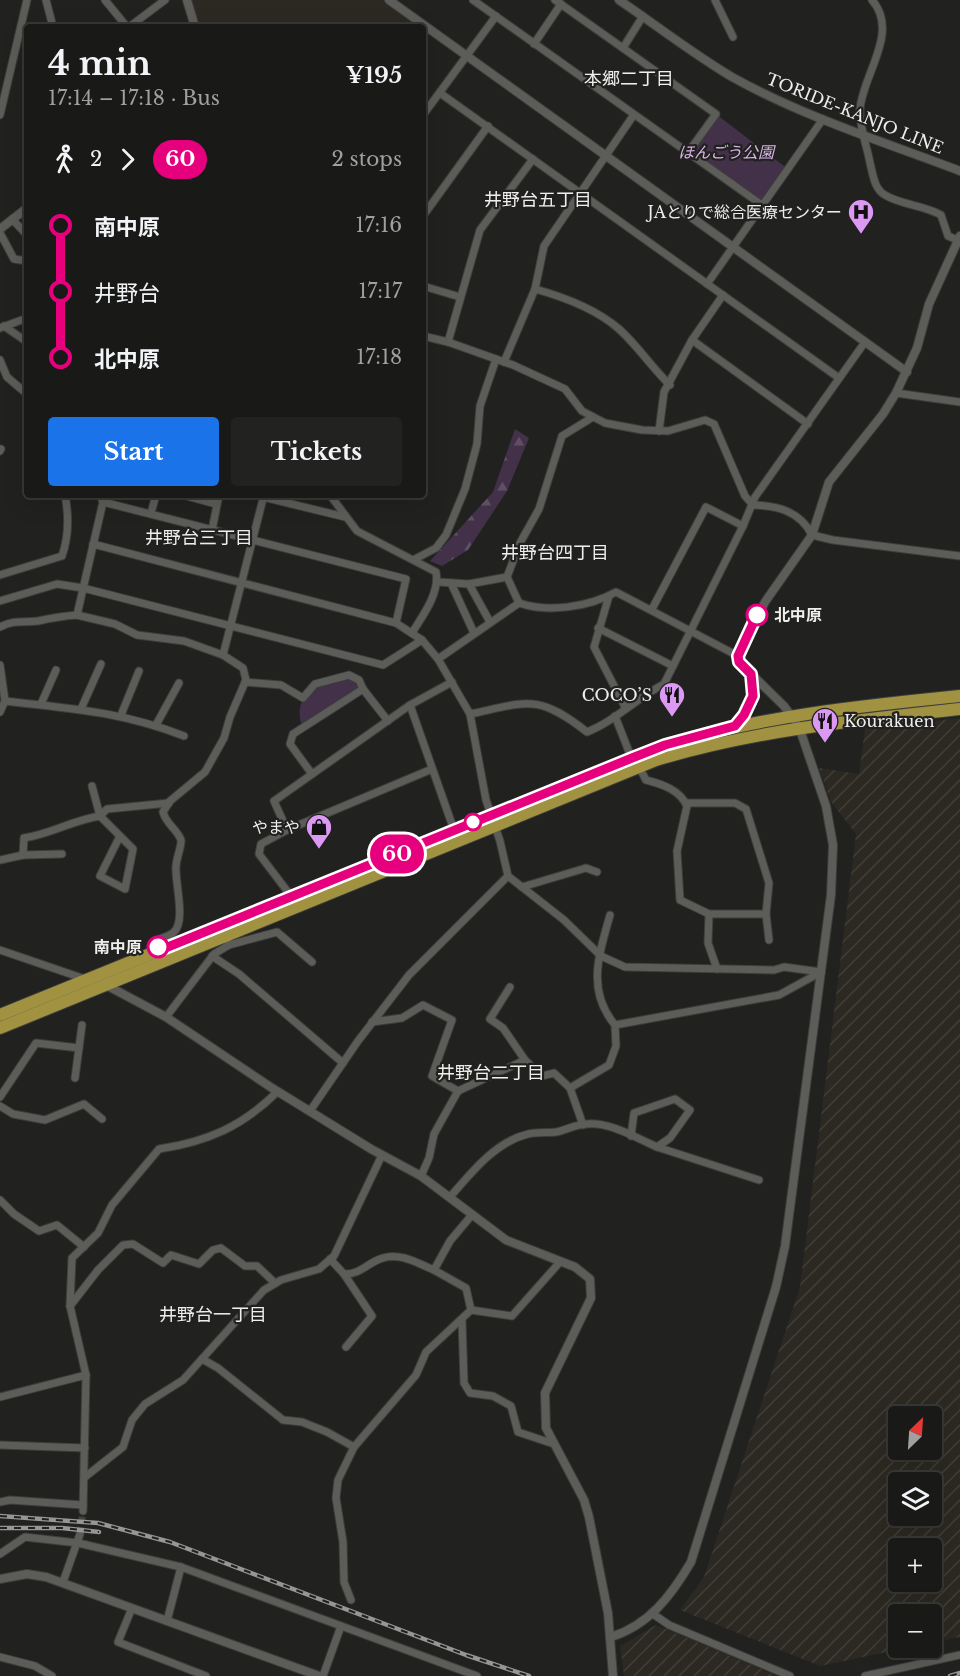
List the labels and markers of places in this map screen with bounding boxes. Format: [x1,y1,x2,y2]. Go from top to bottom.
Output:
hospital icon: JAとりで総合医療センター [846,197,876,235]
place label: JAとりで総合医療センター [646,202,842,222]
marker: 北中原 [746,604,768,626]
place label: 北中原 [774,605,822,625]
restaurant icon: COCO’S [657,680,687,718]
place label: COCO’S [582,685,652,705]
restaurant icon: Kourakuen [810,706,840,744]
place label: Kourakuen [844,711,934,731]
shop icon: やまや [304,812,334,850]
unlabelled marker [464,813,482,831]
place label: やまや [252,817,300,837]
marker: 南中原 [147,936,169,958]
place label: 南中原 [94,937,142,957]

